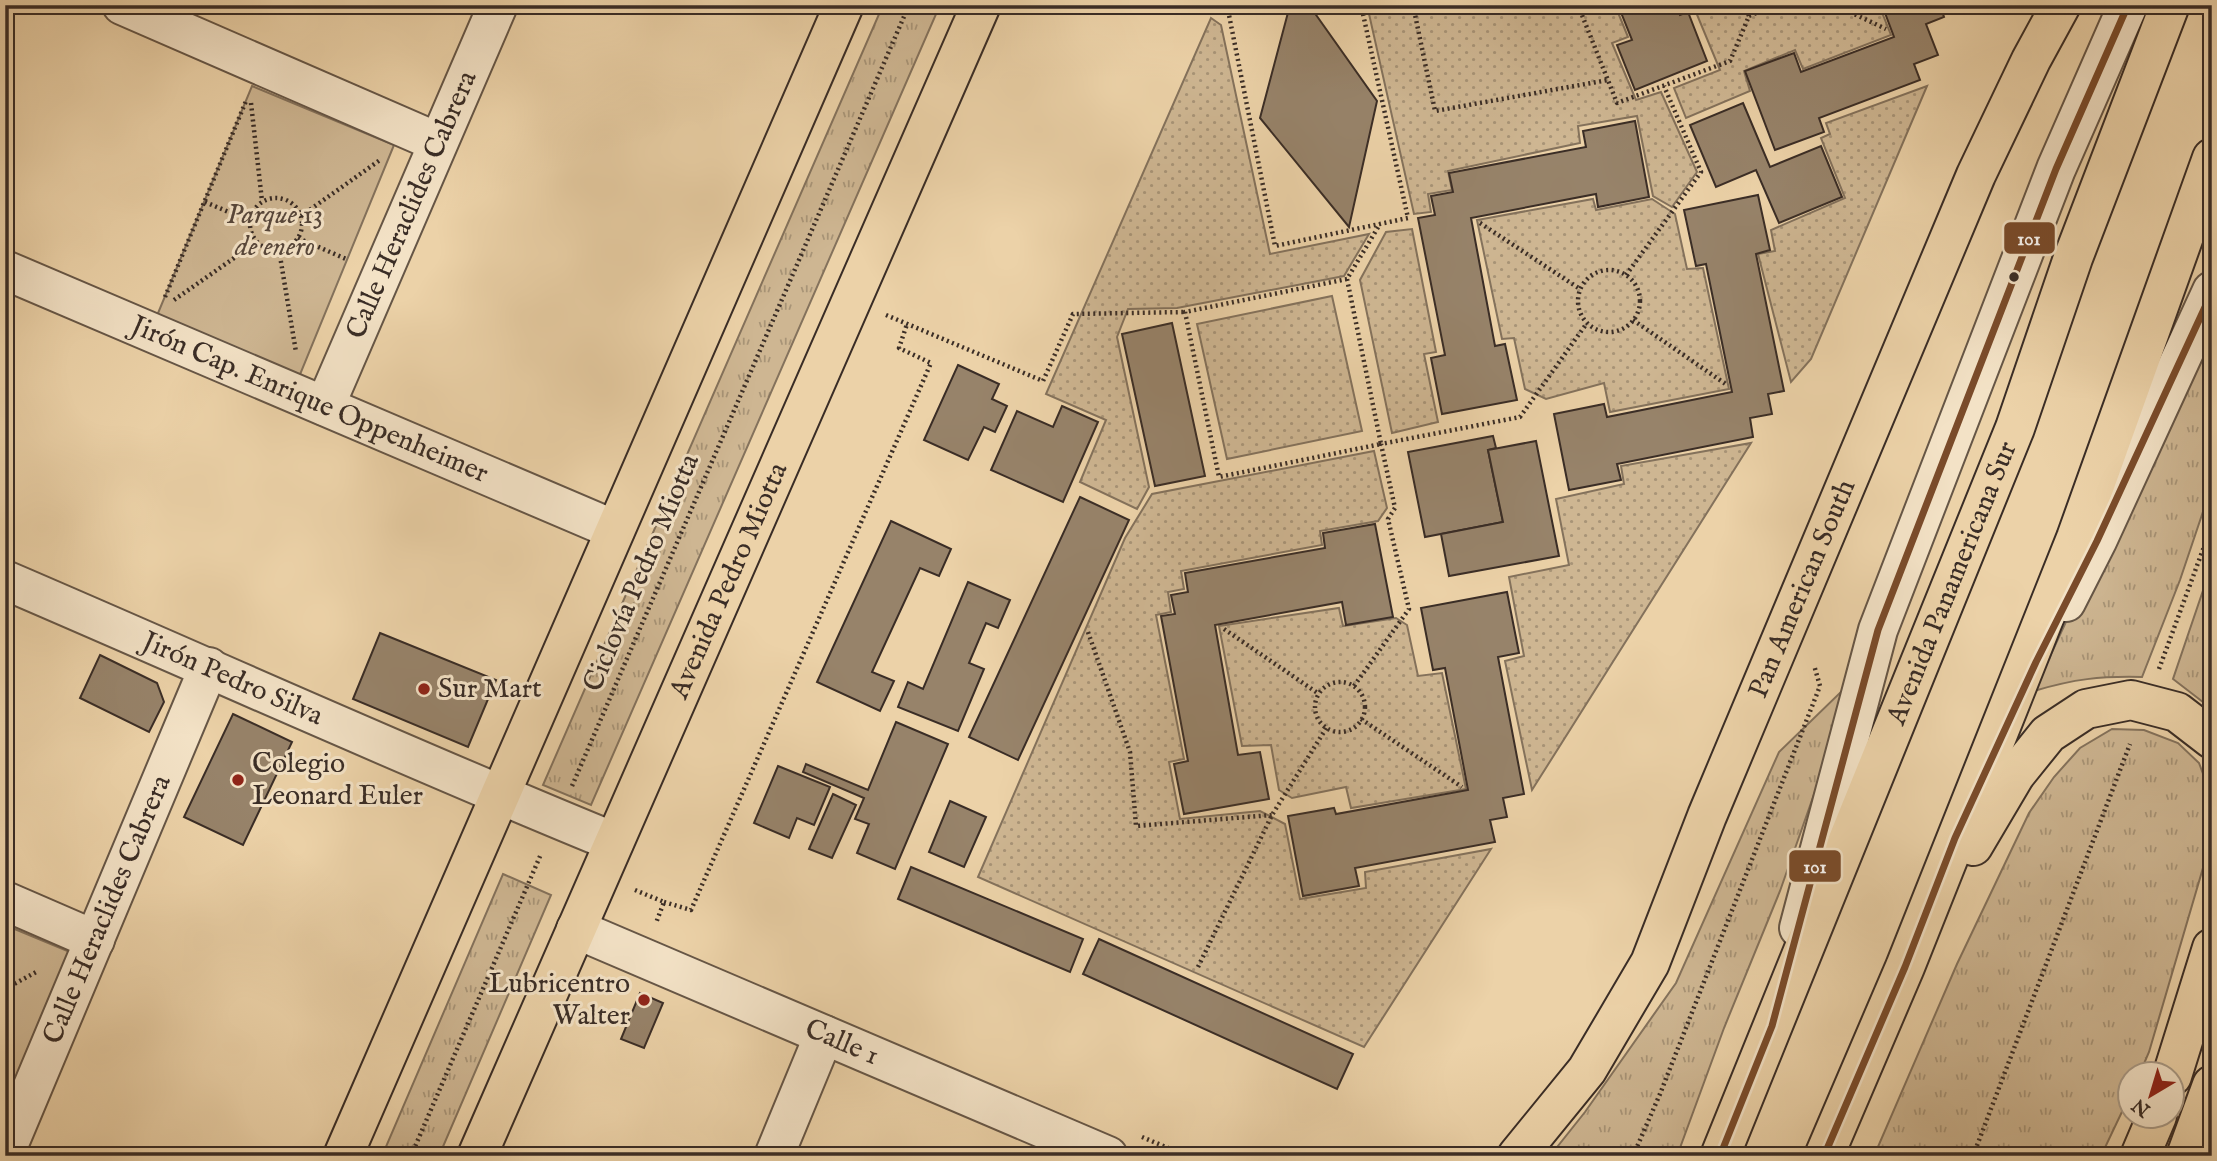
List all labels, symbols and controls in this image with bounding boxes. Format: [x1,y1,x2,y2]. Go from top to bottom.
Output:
street label: Calle Heraclides Cabrera [339,65,485,344]
park label: Parque 13 de enero [226,198,324,265]
line badge: 101 [2003,221,2056,255]
text: 101 [2017,228,2041,252]
unlabelled marker [2007,270,2021,284]
street label: Jirón Cap. Enrique Oppenheimer [123,307,493,491]
street label: Avenida Panamericana Sur [1879,436,2025,731]
street label: Ciclovía Pedro Miotta [576,448,708,697]
street label: Avenida Pedro Miotta [661,456,796,705]
street label: Pan American South [1741,474,1864,703]
street label: Jirón Pedro Silva [134,623,329,734]
place label: Sur Mart [438,672,542,707]
marker: Sur Mart [416,681,432,697]
place label: Colegio Leonard Euler [252,747,423,814]
street label: Calle Heraclides Cabrera [35,769,180,1049]
marker: Colegio Leonard Euler [230,772,246,788]
line badge: 101 [1788,849,1842,883]
text: 101 [1803,856,1827,880]
place label: Lubricentro Walter [488,967,630,1034]
marker: Lubricentro Walter [636,992,652,1008]
street label: Calle 1 [800,1011,884,1074]
north arrow [2116,1060,2186,1130]
text: N [2127,1092,2156,1122]

